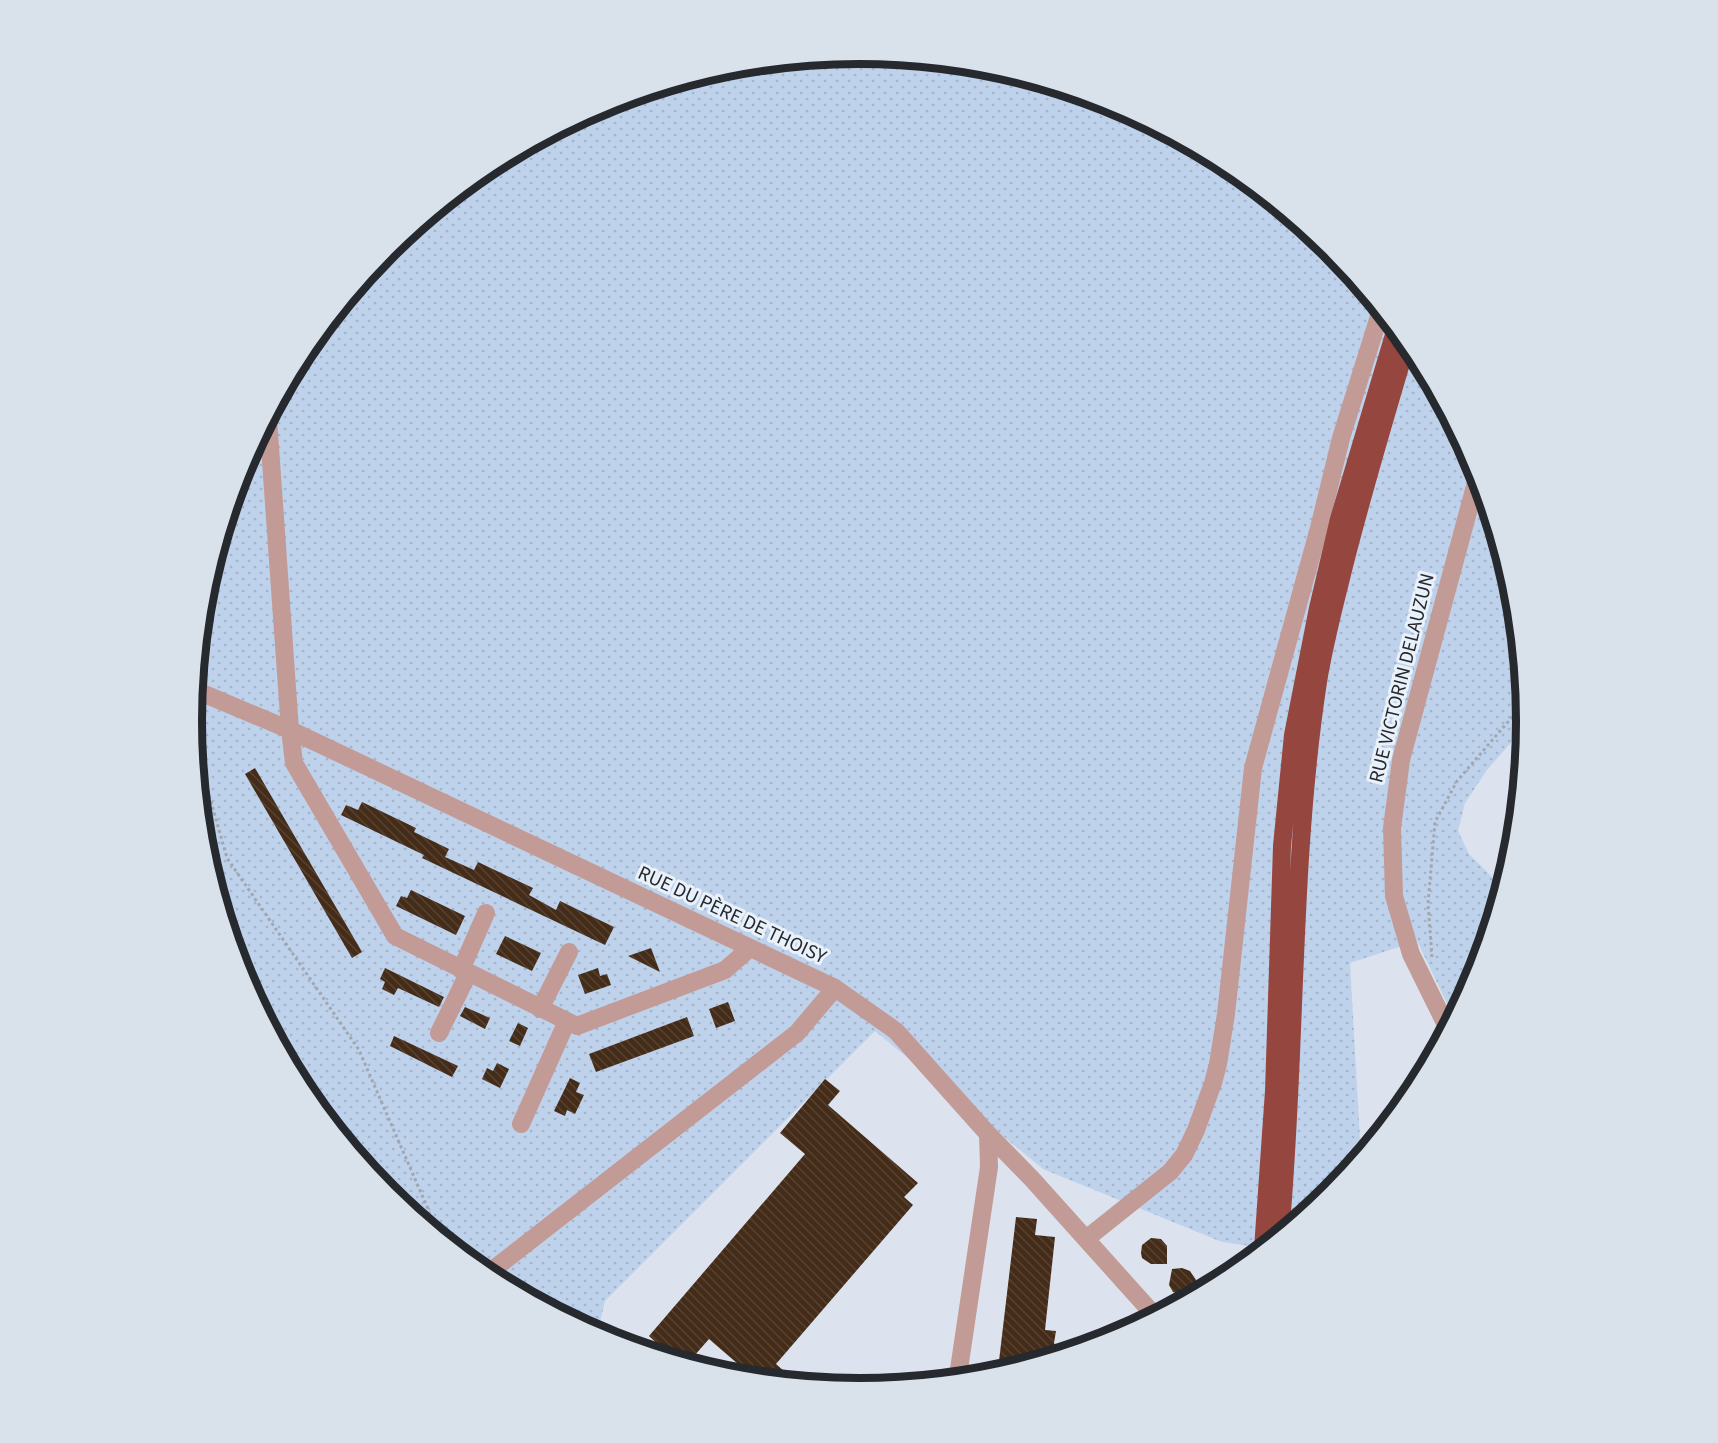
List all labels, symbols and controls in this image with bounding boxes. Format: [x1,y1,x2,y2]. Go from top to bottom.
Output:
street label: RUE VICTORIN DELAUZUN [1362,570,1442,786]
street label: RUE DU PÈRE DE THOISY [633,859,831,971]

